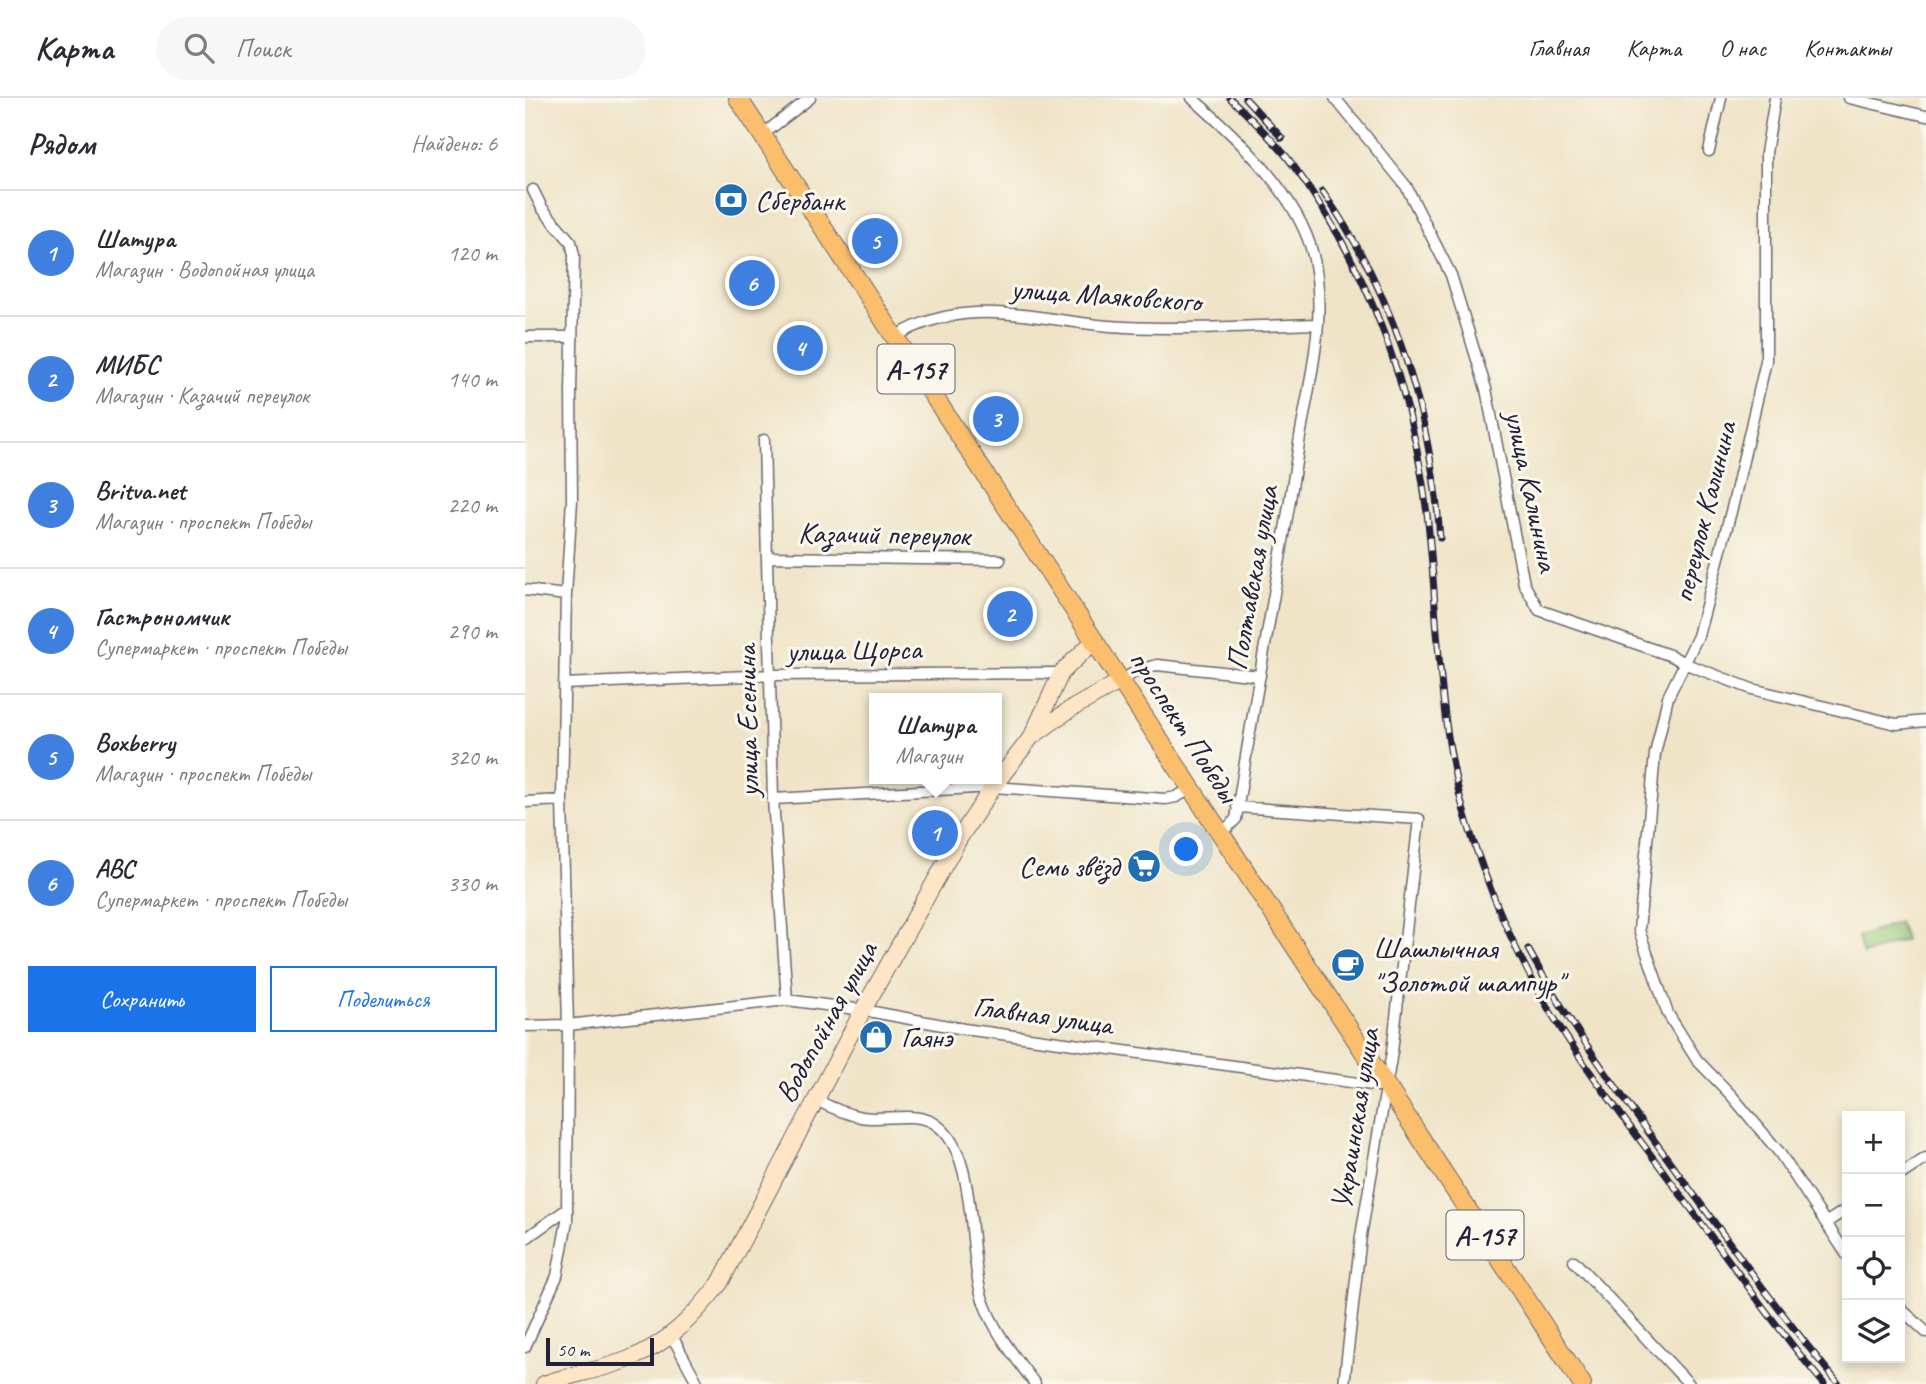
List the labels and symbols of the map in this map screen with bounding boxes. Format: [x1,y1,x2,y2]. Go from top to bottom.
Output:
bank icon: Сбербанк [712,181,750,219]
place label: Сбербанк [755,181,846,219]
pin: 5 [852,215,898,267]
pin: 6 [729,257,775,309]
street label: улица Маяковского [1008,269,1206,321]
pin: 4 [777,322,823,374]
road number: А-157 [877,344,955,394]
pin: 3 [973,393,1019,445]
street label: улица Калинина [1496,405,1568,577]
street label: переулок Калинина [1663,416,1745,606]
street label: Полтавская улица [1217,481,1287,673]
street label: Казачий переулок [798,514,973,555]
pin: 2 [987,588,1033,640]
street label: улица Щорса [784,630,924,670]
street label: улица Есенина [727,642,767,799]
street label: проспект Победы [1121,643,1249,811]
pin: 1 [912,807,958,859]
your location [1169,832,1203,866]
place label: Семь звёзд [1019,847,1121,885]
supermarket icon: Семь звёзд [1125,847,1163,885]
place label: Шашлычная "Золотой шампур" [1373,929,1569,1001]
street label: Водопойная улица [766,933,887,1109]
cafe icon: Шашлычная "Золотой шампур" [1329,946,1367,984]
street label: Главная улица [971,986,1118,1044]
shop icon: Гаянэ [857,1018,895,1056]
place label: Гаянэ [901,1018,954,1056]
street label: Украинская улица [1322,1024,1388,1212]
road number: А-157 [1447,1210,1523,1260]
scale bar [546,1335,655,1367]

